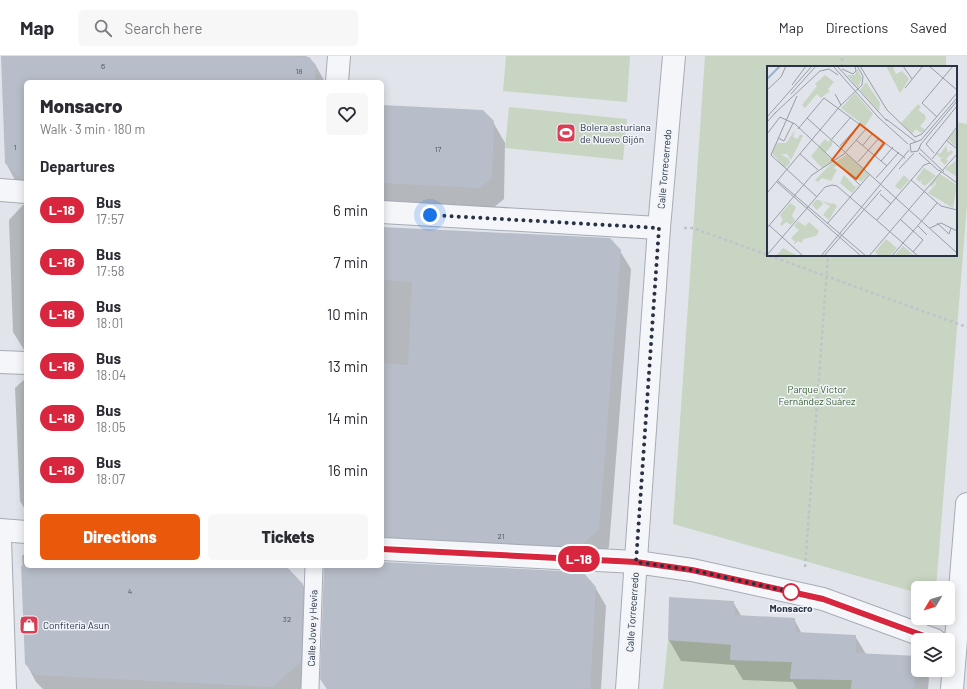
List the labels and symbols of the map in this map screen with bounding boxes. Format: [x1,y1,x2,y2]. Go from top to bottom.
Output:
house number: 6 [101,61,105,71]
house number: 18 [296,66,302,76]
inset map [767,66,957,256]
place label: Bolera asturiana de Nuevo Gijón [580,121,651,145]
sports icon: Bolera asturiana de Nuevo Gijón [555,122,577,144]
street label: Calle Torrecerredo [655,129,673,209]
house number: 1 [14,142,17,152]
house number: 17 [435,144,442,154]
your location [420,205,440,225]
park label: Parque Victor Fernández Suárez [779,383,856,407]
house number: 21 [498,531,505,541]
line badge: L-18 [551,546,607,572]
street label: Calle Torrecerredo [623,572,641,652]
north arrow [911,581,955,625]
marker: Monsacro [782,583,800,601]
house number: 4 [128,586,132,596]
street label: Calle Jove y Hevia [305,589,319,667]
place label: Monsacro [769,602,813,614]
shop icon: Confitería Asun [18,614,40,636]
house number: 32 [283,614,291,624]
place label: Confitería Asun [43,619,109,631]

